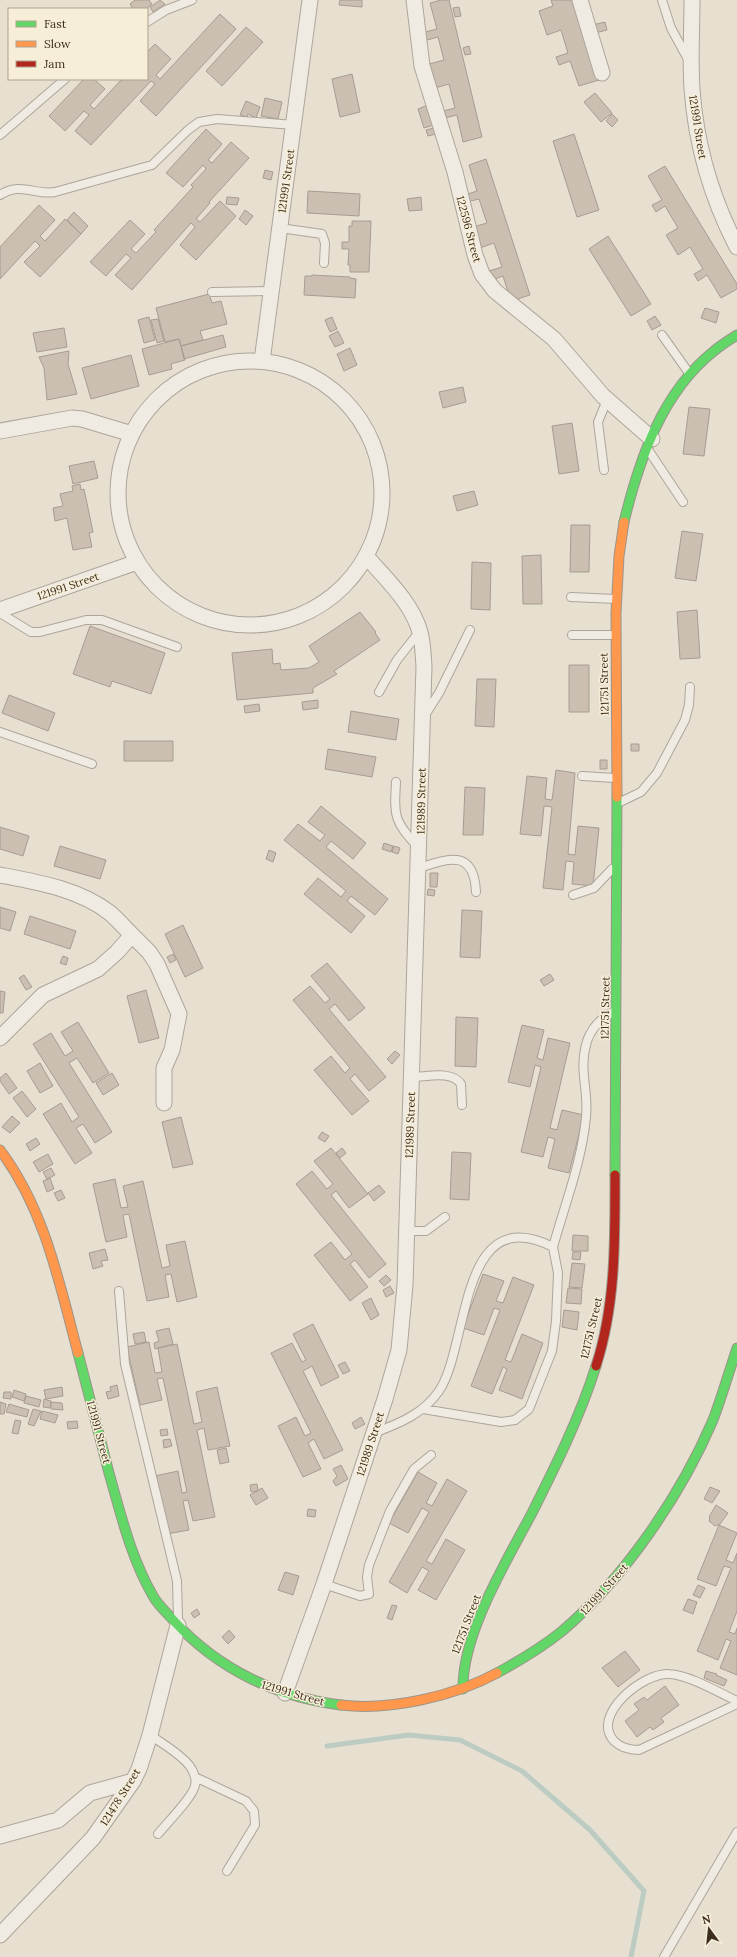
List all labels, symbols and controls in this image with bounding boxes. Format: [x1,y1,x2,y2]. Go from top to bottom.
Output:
legend [8,8,148,80]
text: Fast [44,16,67,31]
text: Slow [44,36,71,51]
text: Jam [43,56,65,71]
street label: 121991 Street [686,94,710,161]
street label: 121991 Street [275,147,298,214]
street label: 122596 Street [453,194,485,265]
street label: 121991 Street [35,569,102,603]
street label: 121751 Street [596,652,612,716]
street label: 121989 Street [413,767,429,835]
street label: 121751 Street [597,976,613,1040]
street label: 121989 Street [402,1091,418,1159]
street label: 121751 Street [577,1295,605,1360]
street label: 121991 Street [84,1399,114,1466]
street label: 121989 Street [353,1409,387,1478]
street label: 121991 Street [577,1560,631,1618]
street label: 121751 Street [448,1591,484,1656]
street label: 121991 Street [260,1677,327,1709]
street label: 121478 Street [97,1765,144,1828]
north arrow [689,1909,729,1949]
text: N [700,1911,713,1927]

